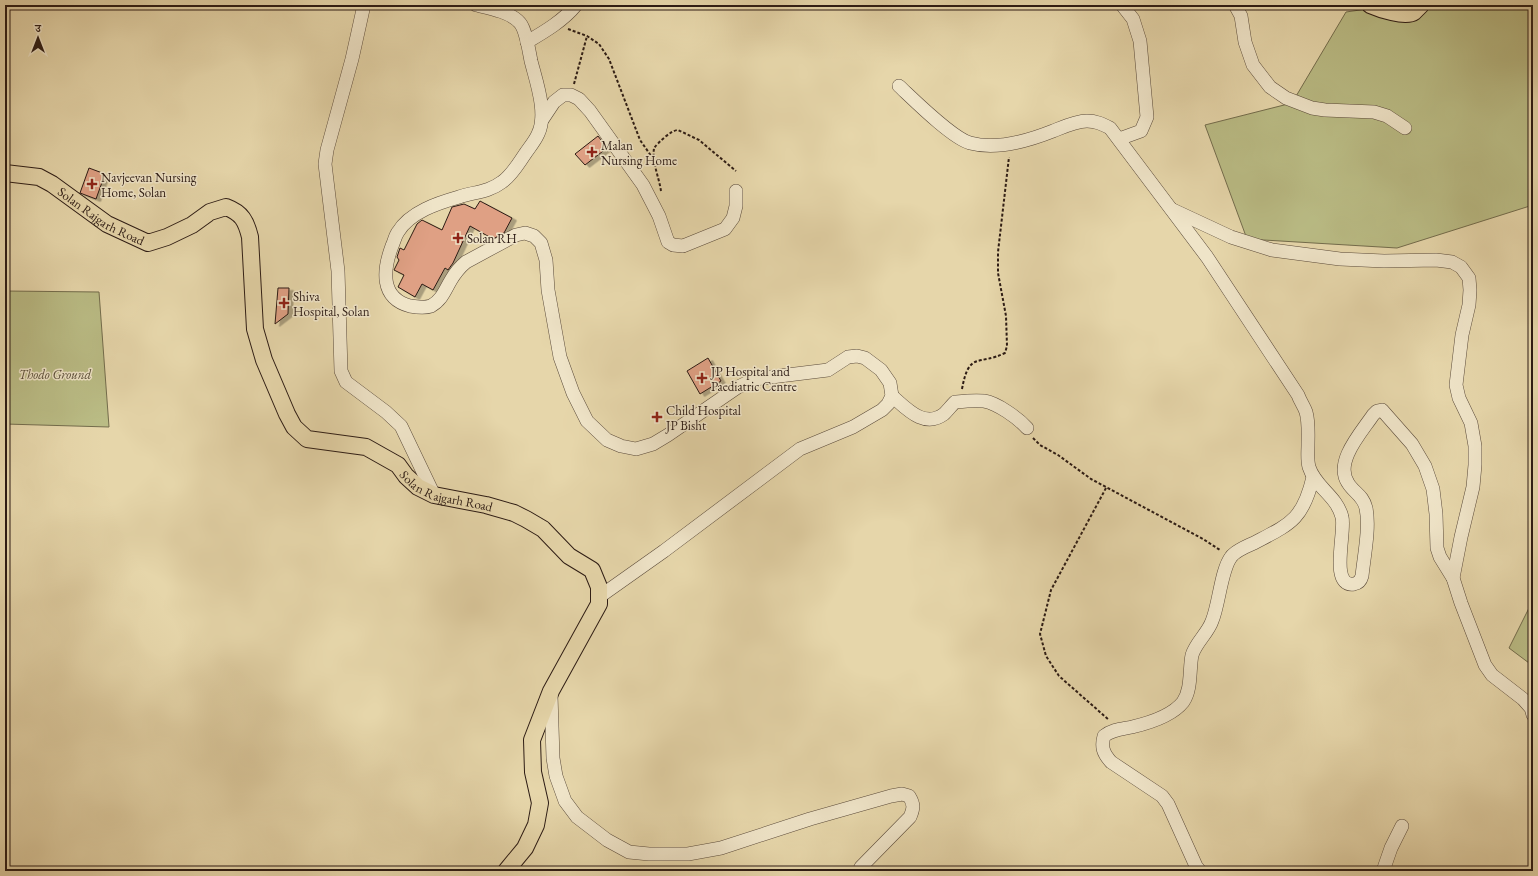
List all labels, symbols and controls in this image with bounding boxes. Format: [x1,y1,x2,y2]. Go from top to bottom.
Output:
north arrow [18,18,58,58]
text: उ [34,21,42,35]
place label: Malan Nursing Home [601,137,677,169]
marker: Malan Nursing Home [586,146,598,158]
place label: Navjeevan Nursing Home, Solan [101,169,197,201]
marker: Navjeevan Nursing Home, Solan [86,178,98,190]
street label: Solan Rajgarh Road [55,183,148,249]
place label: Solan RH [467,230,517,247]
marker: Solan RH [452,232,464,244]
place label: Shiva Hospital, Solan [293,288,370,320]
marker: Shiva Hospital, Solan [278,297,290,309]
place label: JP Hospital and Paediatric Centre [710,363,797,395]
park label: Thodo Ground [19,366,91,383]
marker: JP Hospital and Paediatric Centre [696,372,708,384]
place label: Child Hospital JP Bisht [665,402,741,434]
marker: Child Hospital JP Bisht [651,411,663,423]
street label: Solan Rajgarh Road [396,467,495,515]

